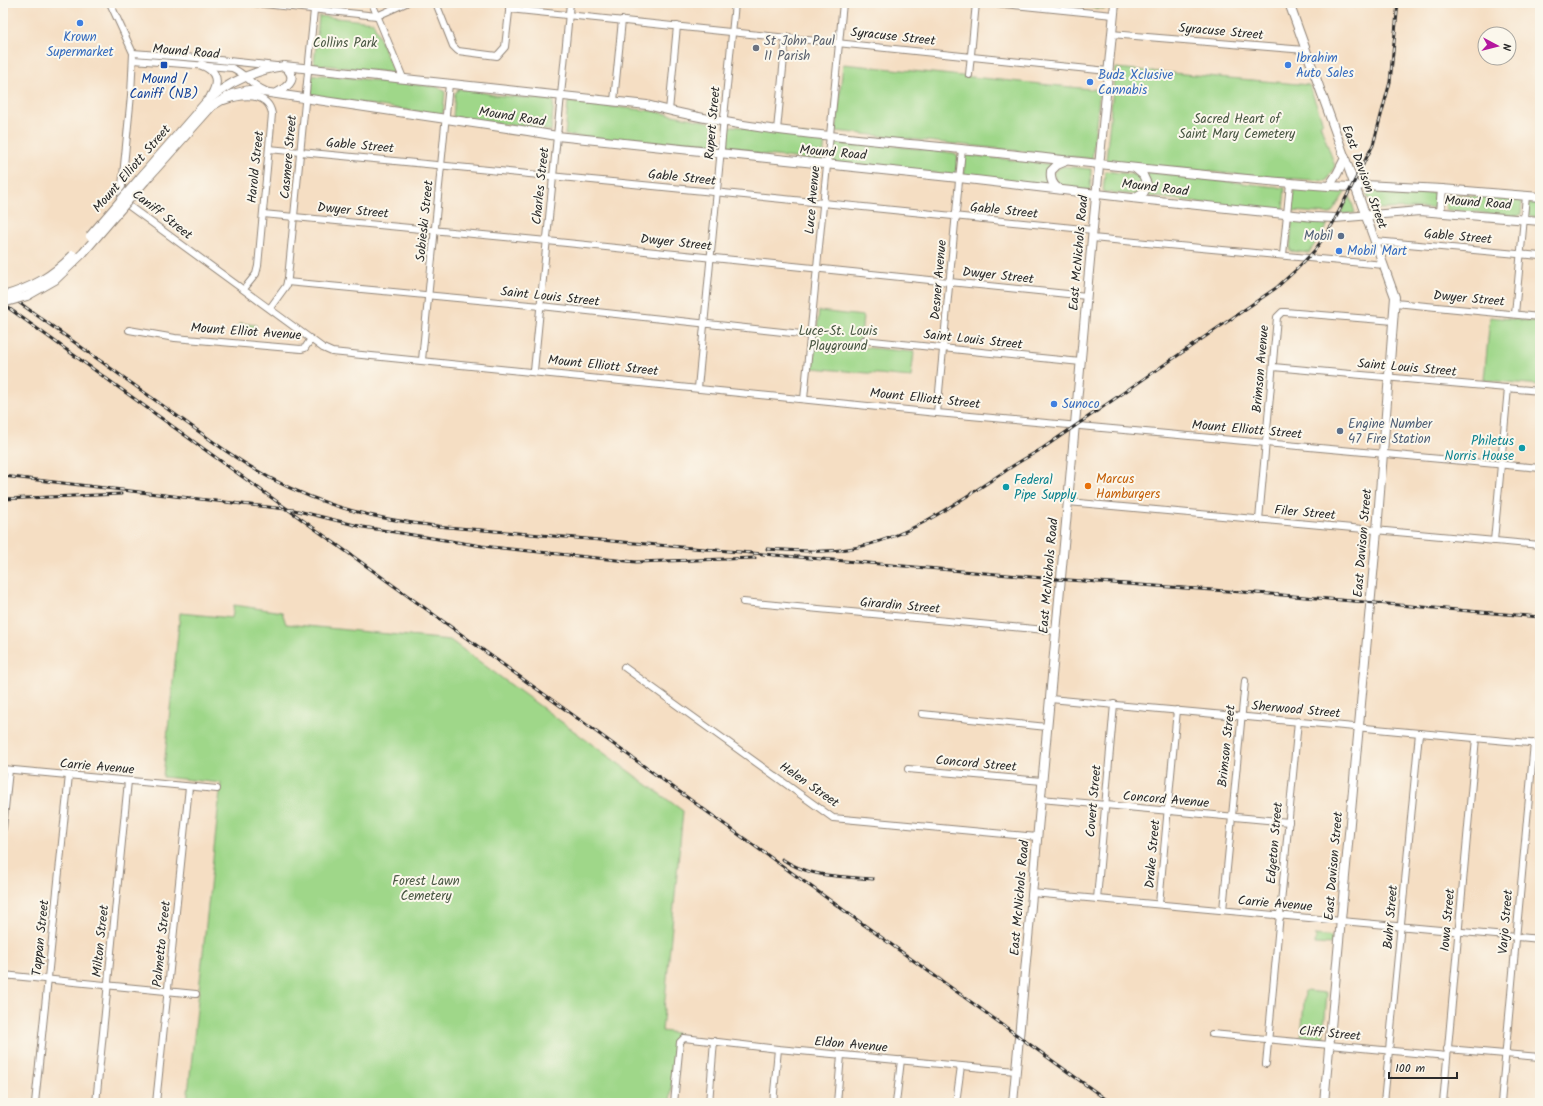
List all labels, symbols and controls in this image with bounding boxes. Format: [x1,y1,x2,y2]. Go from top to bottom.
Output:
marker: Krown Supermarket [75,18,85,28]
street label: Syracuse Street [1178,18,1265,46]
street label: Syracuse Street [850,22,937,52]
north arrow [1477,26,1517,66]
place label: Krown Supermarket [46,27,115,63]
place label: St John Paul II Parish [764,31,835,67]
park label: Collins Park [313,33,378,54]
street label: Mound Road [152,39,221,65]
marker: St John Paul II Parish [751,43,761,53]
text: N [1497,43,1515,52]
place label: Ibrahim Auto Sales [1296,48,1354,84]
marker: Mound / Caniff (NB) [159,60,169,70]
marker: Ibrahim Auto Sales [1283,60,1293,70]
place label: Budz Xclusive Cannabis [1098,65,1173,101]
place label: Mound / Caniff (NB) [130,69,198,105]
marker: Budz Xclusive Cannabis [1085,77,1095,87]
street label: Rupert Street [699,85,727,160]
street label: Mound Road [477,101,547,133]
park label: Sacred Heart of Saint Mary Cemetery [1179,109,1296,145]
street label: Casmere Street [275,113,303,200]
street label: Mount Elliott Street [88,120,177,218]
street label: East Davison Street [1335,122,1393,233]
street label: Harold Street [242,129,270,204]
street label: Gable Street [325,133,396,160]
street label: Mound Road [799,140,868,166]
street label: Charles Street [526,145,556,226]
street label: Gable Street [647,164,718,192]
street label: Luce Avenue [800,165,826,235]
street label: Mound Road [1120,173,1190,203]
street label: Sobieski Street [410,178,440,263]
street label: Caniff Street [127,185,198,246]
street label: Mound Road [1444,190,1513,216]
street label: East McNichols Road [1063,194,1095,312]
street label: Dwyer Street [316,197,391,225]
street label: Gable Street [969,197,1040,225]
street label: Gable Street [1423,224,1494,251]
place label: Mobil [1304,226,1333,247]
street label: Dwyer Street [639,229,714,257]
marker: Mobil [1336,231,1346,241]
street label: Desner Avenue [925,239,953,321]
place label: Mobil Mart [1347,241,1408,262]
marker: Mobil Mart [1334,246,1344,256]
street label: Dwyer Street [961,262,1036,290]
street label: Saint Louis Street [500,281,601,313]
street label: Dwyer Street [1432,285,1507,313]
street label: Mount Elliot Avenue [190,318,302,346]
park label: Luce-St. Louis Playground [798,321,878,357]
street label: Saint Louis Street [923,324,1024,356]
street label: Brimson Avenue [1247,324,1275,414]
street label: Mount Elliott Street [547,350,660,382]
street label: Saint Louis Street [1357,353,1458,383]
street label: Mount Elliott Street [869,383,982,415]
place label: Sunoco [1062,394,1100,415]
marker: Sunoco [1049,399,1059,409]
place label: Engine Number 47 Fire Station [1348,414,1433,450]
street label: Mount Elliott Street [1191,415,1304,445]
marker: Engine Number 47 Fire Station [1335,426,1345,436]
place label: Philetus Norris House [1445,431,1514,467]
marker: Philetus Norris House [1517,443,1527,453]
place label: Marcus Hamburgers [1096,469,1161,505]
place label: Federal Pipe Supply [1014,470,1077,506]
marker: Marcus Hamburgers [1083,481,1093,491]
marker: Federal Pipe Supply [1001,482,1011,492]
street label: East Davison Street [1348,487,1378,598]
street label: Filer Street [1273,500,1337,526]
street label: East McNichols Road [1033,517,1065,635]
street label: Girardin Street [859,592,942,620]
street label: Sherwood Street [1251,696,1342,724]
street label: Brimson Street [1212,703,1242,788]
street label: Concord Street [935,750,1018,778]
street label: Carrie Avenue [59,753,135,781]
street label: Helen Street [775,757,844,814]
street label: Covert Street [1080,763,1108,838]
street label: Concord Avenue [1122,786,1210,814]
street label: Edgeton Street [1261,800,1289,885]
street label: East Davison Street [1319,810,1349,921]
street label: Drake Street [1140,818,1167,889]
street label: East McNichols Road [1004,839,1036,957]
park label: Forest Lawn Cemetery [392,871,460,907]
street label: Buhr Street [1378,883,1404,950]
street label: Iowa Street [1435,887,1461,952]
street label: Varjo Street [1493,888,1519,955]
street label: Carrie Avenue [1237,890,1313,918]
street label: Tappan Street [27,898,56,977]
street label: Palmetto Street [147,899,177,988]
street label: Milton Street [87,903,115,978]
street label: Cliff Street [1298,1021,1363,1047]
street label: Eldon Avenue [813,1031,889,1059]
scale bar [1389,1054,1457,1080]
text: 100 m [1395,1059,1426,1078]

